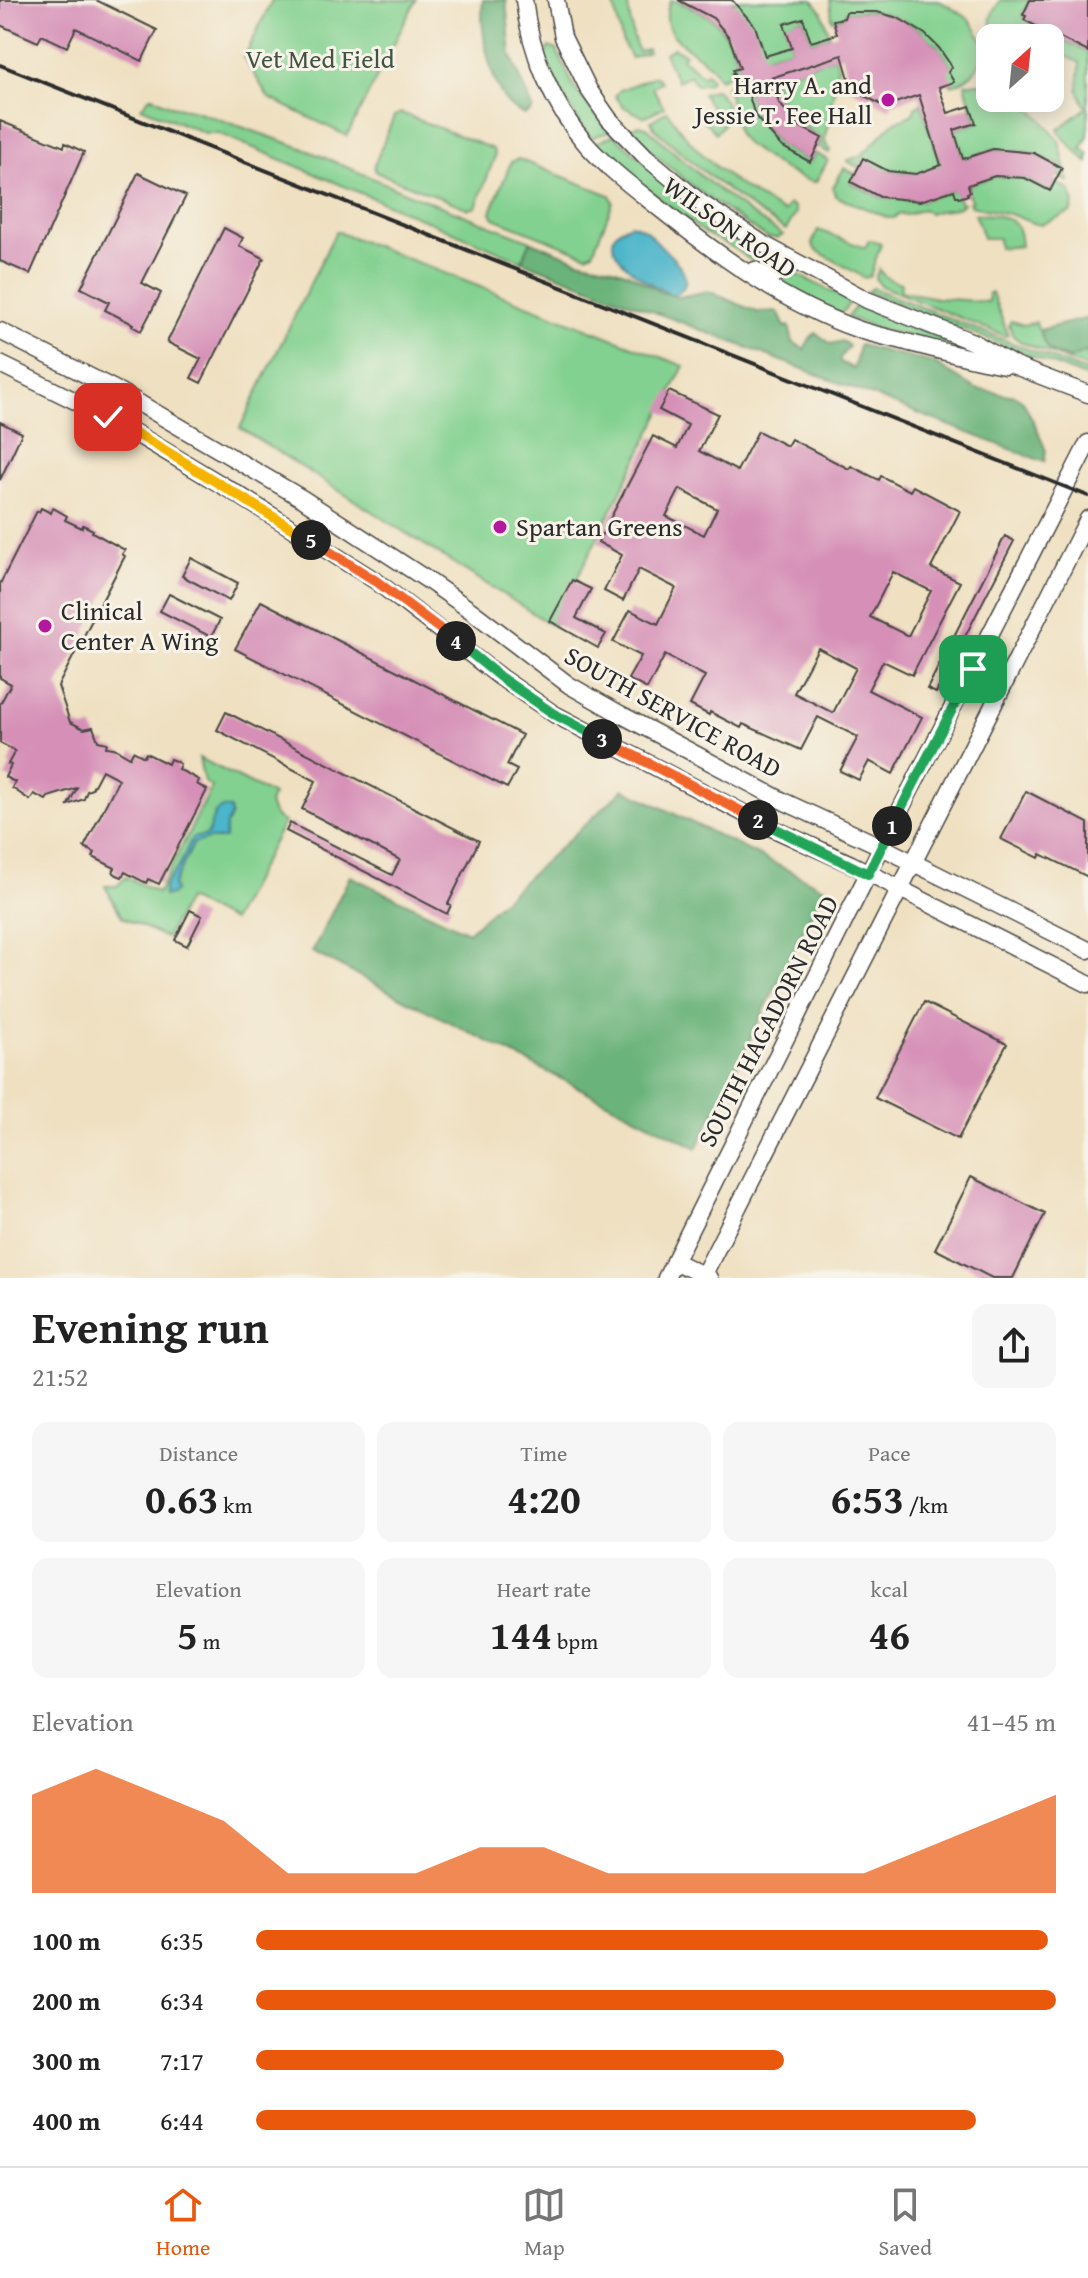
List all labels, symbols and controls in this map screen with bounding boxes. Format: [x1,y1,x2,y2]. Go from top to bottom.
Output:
north arrow [976,24,1064,112]
map controls [976,24,1064,112]
park label: Vet Med Field [245,39,395,78]
place label: Harry A. and Jessie T. Fee Hall [692,65,872,134]
marker: Harry A. and Jessie T. Fee Hall [879,91,897,109]
street label: WILSON ROAD [655,166,805,287]
pin [74,383,142,451]
icon: check [86,395,130,439]
place label: Spartan Greens [516,507,683,546]
marker: Spartan Greens [491,518,509,536]
pin: 5 [291,520,331,560]
text: 5 [305,524,317,556]
place label: Clinical Center A Wing [61,591,218,660]
marker: Clinical Center A Wing [36,617,54,635]
pin: 4 [436,621,476,661]
text: 4 [450,625,462,657]
pin [939,635,1007,703]
street label: SOUTH SERVICE ROAD [558,636,789,787]
icon: arrive [951,647,995,691]
pin: 3 [582,719,622,759]
text: 3 [596,723,608,755]
pin: 2 [738,800,778,840]
text: 2 [752,804,764,836]
pin: 1 [872,806,912,846]
text: 1 [886,810,898,842]
street label: SOUTH HAGADORN ROAD [687,888,848,1153]
text: Evening run [32,1295,269,1359]
button: share [972,1304,1056,1388]
text: 21:52 [32,1357,88,1396]
text: Distance [159,1437,238,1469]
text: Time [521,1437,567,1469]
text: Pace [868,1437,910,1469]
text: 0.63 [145,1469,218,1528]
text: 4:20 [507,1469,581,1528]
text: 6:53 [830,1469,904,1528]
text: km [218,1489,252,1521]
text: /km [904,1489,948,1521]
text: Elevation [156,1573,242,1605]
text: Heart rate [497,1573,591,1605]
text: kcal [871,1573,908,1605]
text: 5 [177,1605,198,1664]
text: 144 [490,1605,552,1664]
text: 46 [869,1605,910,1664]
text: m [198,1625,220,1657]
text: bpm [552,1625,598,1657]
text: Elevation [32,1702,134,1741]
text: 41–45 m [967,1702,1056,1741]
text: 100 m [32,1921,100,1960]
text: 6:35 [160,1921,204,1960]
text: 200 m [32,1981,100,2020]
text: 6:34 [160,1981,204,2020]
text: 300 m [32,2041,100,2080]
text: 7:17 [160,2041,204,2080]
text: 400 m [32,2101,100,2140]
text: 6:44 [160,2101,204,2140]
tab: Home [156,2183,210,2263]
tab: Map [522,2183,566,2263]
tab: Saved [879,2183,932,2263]

